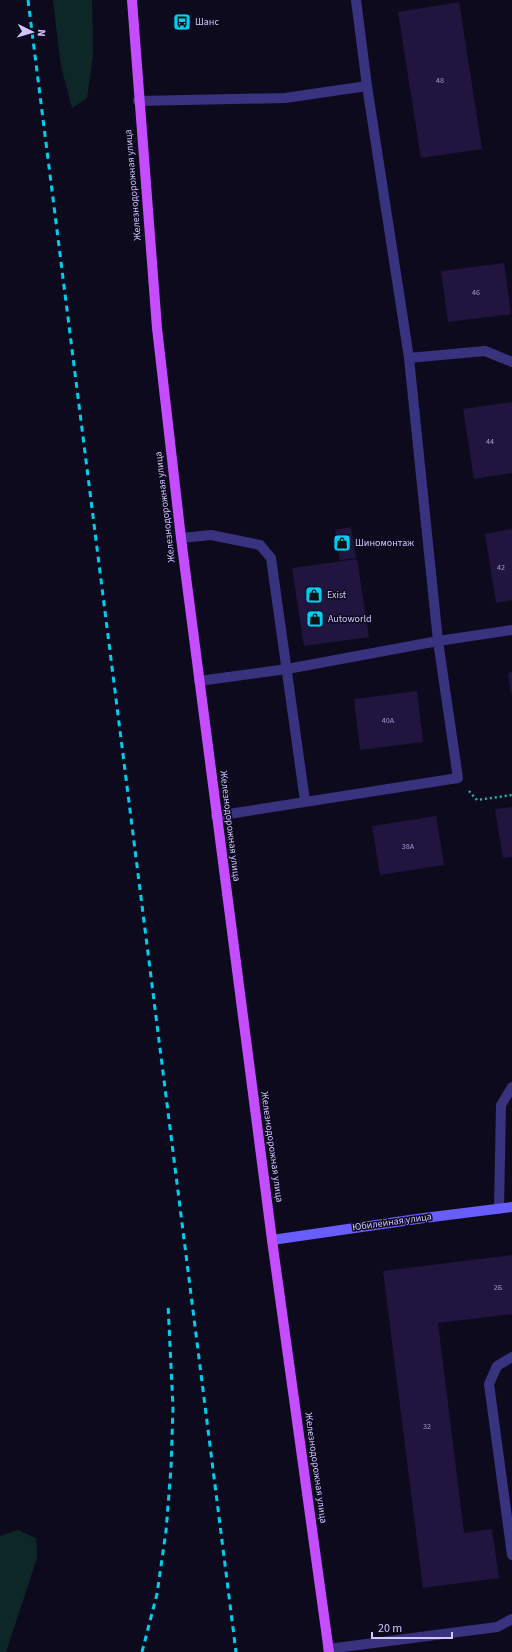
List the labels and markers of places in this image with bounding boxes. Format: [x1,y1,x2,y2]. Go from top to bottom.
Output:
bus stop icon: Шанс [172,12,192,32]
place label: Шанс [195,15,219,29]
shop icon: Шиномонтаж [332,533,352,553]
place label: Шиномонтаж [355,536,414,550]
shop icon: Exist [304,585,324,605]
place label: Exist [327,588,347,602]
shop icon: Autoworld [305,609,325,629]
place label: Autoworld [328,612,372,626]

